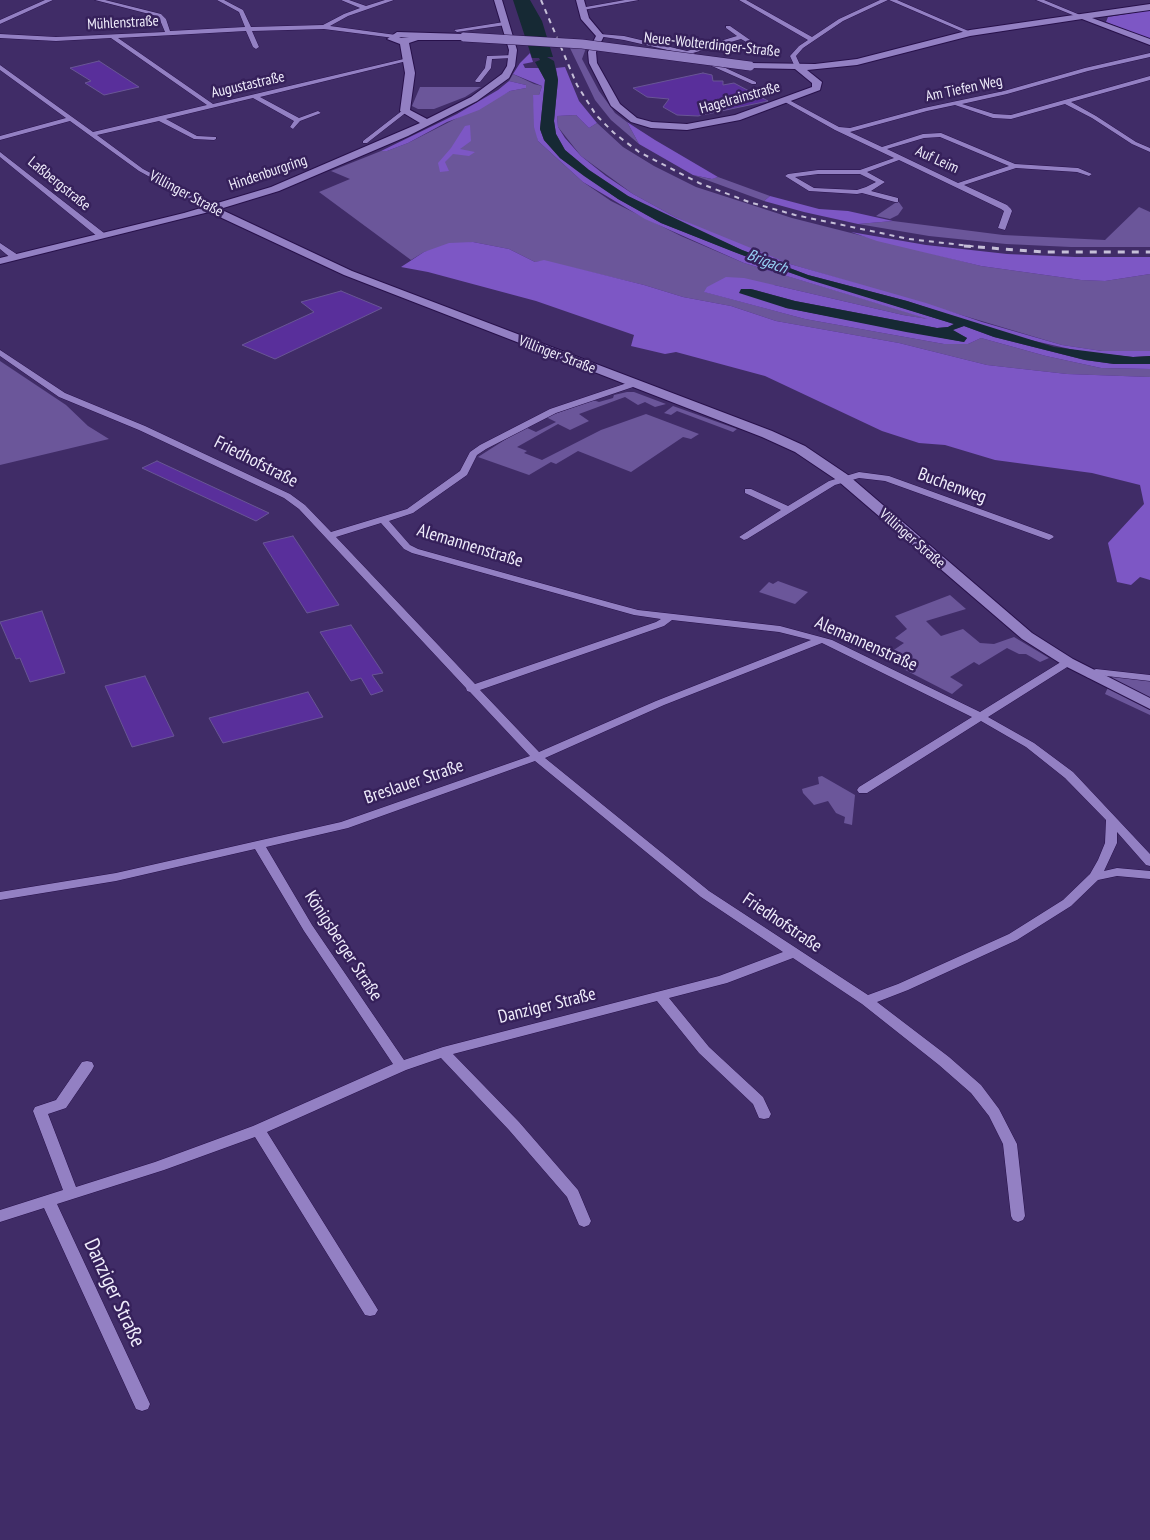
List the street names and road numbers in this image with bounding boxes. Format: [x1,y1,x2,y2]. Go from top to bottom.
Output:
street label: Mühlenstraße [87,12,159,34]
street label: Neue-Wolterdinger-Straße [643,29,781,61]
street label: Augustastraße [210,68,286,102]
street label: Am Tiefen Weg [924,72,1004,106]
street label: Hagelrainstraße [698,78,782,118]
street label: Auf Leim [913,142,961,178]
street label: Hindenburgring [227,151,309,195]
street label: Laßbergstraße [24,153,94,215]
street label: Villinger Straße [146,167,226,221]
street label: Villinger Straße [516,332,598,378]
street label: Friedhofstraße [211,432,301,492]
street label: Buchenweg [915,464,989,508]
street label: Villinger Straße [875,506,949,572]
street label: Alemannenstraße [414,520,526,572]
street label: Alemannenstraße [812,612,920,676]
street label: Breslauer Straße [362,755,466,809]
street label: Königsberger Straße [299,887,387,1005]
street label: Friedhofstraße [738,889,826,957]
street label: Danziger Straße [496,983,598,1029]
street label: Danziger Straße [78,1235,150,1351]

